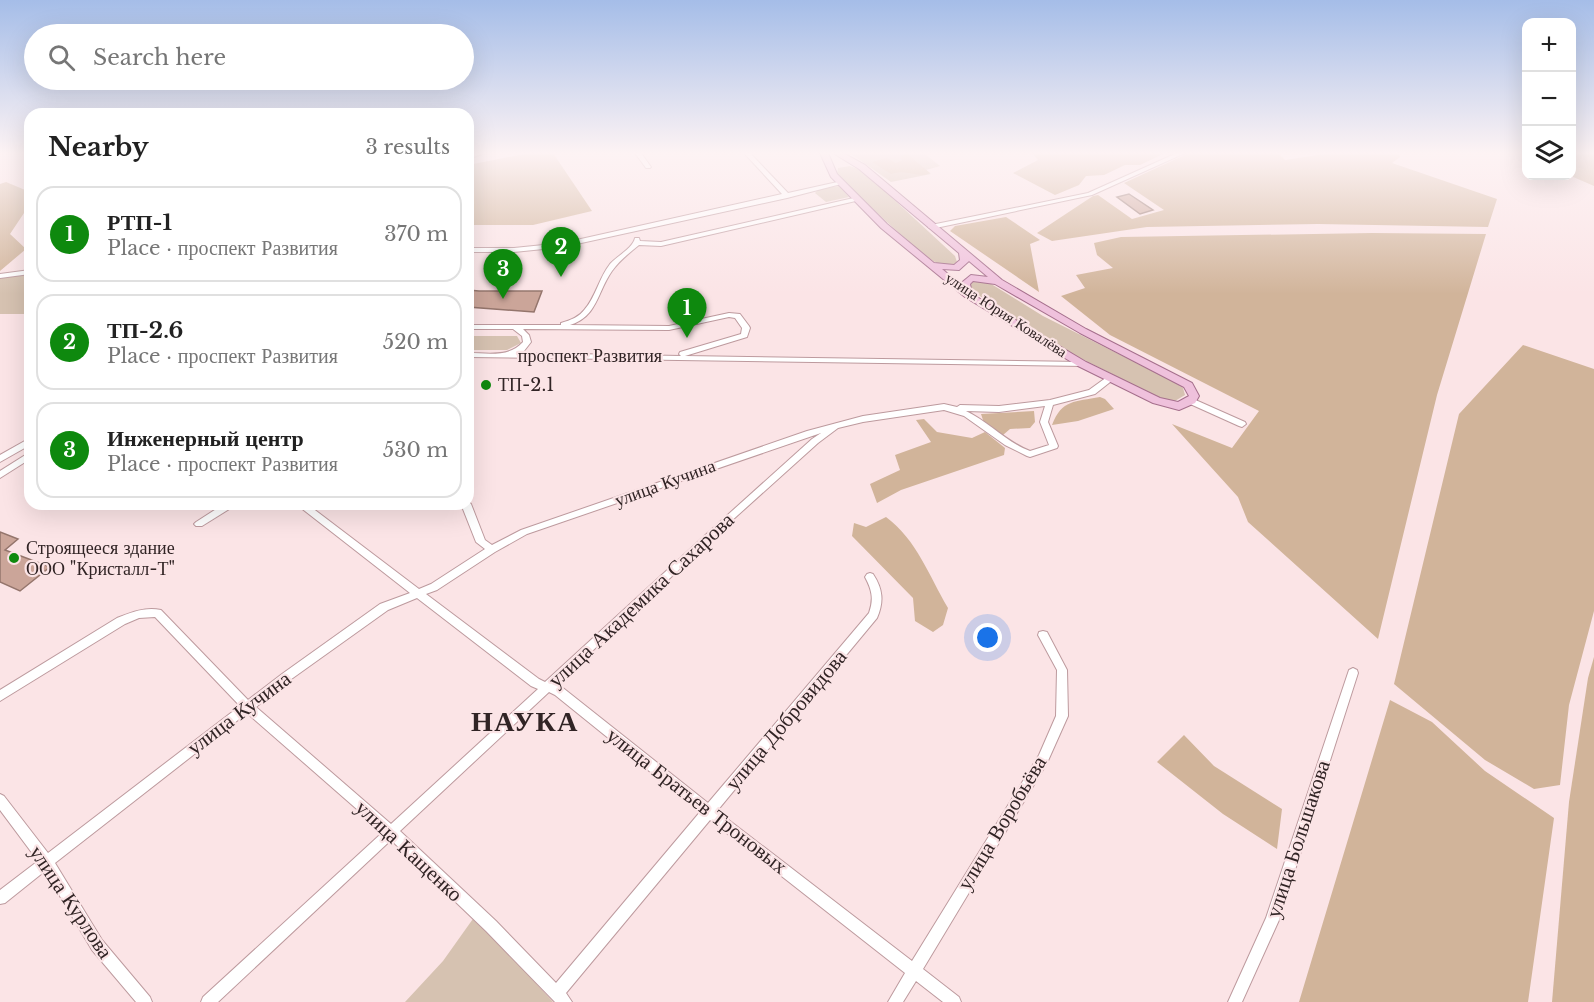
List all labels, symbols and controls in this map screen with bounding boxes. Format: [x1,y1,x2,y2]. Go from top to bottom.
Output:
map controls [1522,18,1576,180]
button: + [1522,18,1576,72]
search box [24,24,474,90]
icon: search [45,41,78,74]
text: Search here [93,44,226,71]
button: − [1522,72,1576,126]
button: layers [1522,126,1576,180]
text: Nearby [48,131,149,163]
text: 3 results [366,135,450,159]
text: РТП-1 [107,209,172,236]
text: 1 [65,222,74,246]
text: 370 m [384,222,448,246]
pin: 2 [542,228,580,277]
text: Place · проспект Развития [107,236,338,260]
pin: 3 [484,250,522,299]
street label: улица Юрия Ковалёва [942,268,1071,361]
pin: 1 [668,288,706,338]
text: ТП-2.6 [107,317,183,344]
text: 2 [63,330,76,354]
text: 520 m [383,330,448,354]
text: Place · проспект Развития [107,344,338,368]
street label: проспект Развития [518,345,662,367]
place label: ТП-2.1 [498,374,554,396]
marker: ТП-2.1 [479,378,493,392]
text: Инженерный центр [107,425,304,452]
text: 3 [63,438,76,462]
text: 530 m [383,438,448,462]
text: Place · проспект Развития [107,452,338,476]
street label: улица Кучина [612,455,718,511]
street label: улица Академика Сахарова [543,507,740,693]
place label: Строящееся здание ООО "Кристалл-Т" [26,537,175,580]
marker: Строящееся здание ООО "Кристалл-Т" [7,551,21,565]
your location [973,623,1002,652]
street label: улица Добровидова [720,644,853,796]
street label: улица Кучина [182,665,297,760]
district label: НАУКА [471,704,579,739]
street label: улица Братьев Троновых [601,722,793,880]
street label: улица Воробьёва [952,751,1053,895]
street label: улица Большакова [1260,756,1336,921]
street label: улица Кащенко [350,795,468,907]
street label: улица Курлова [24,840,119,964]

